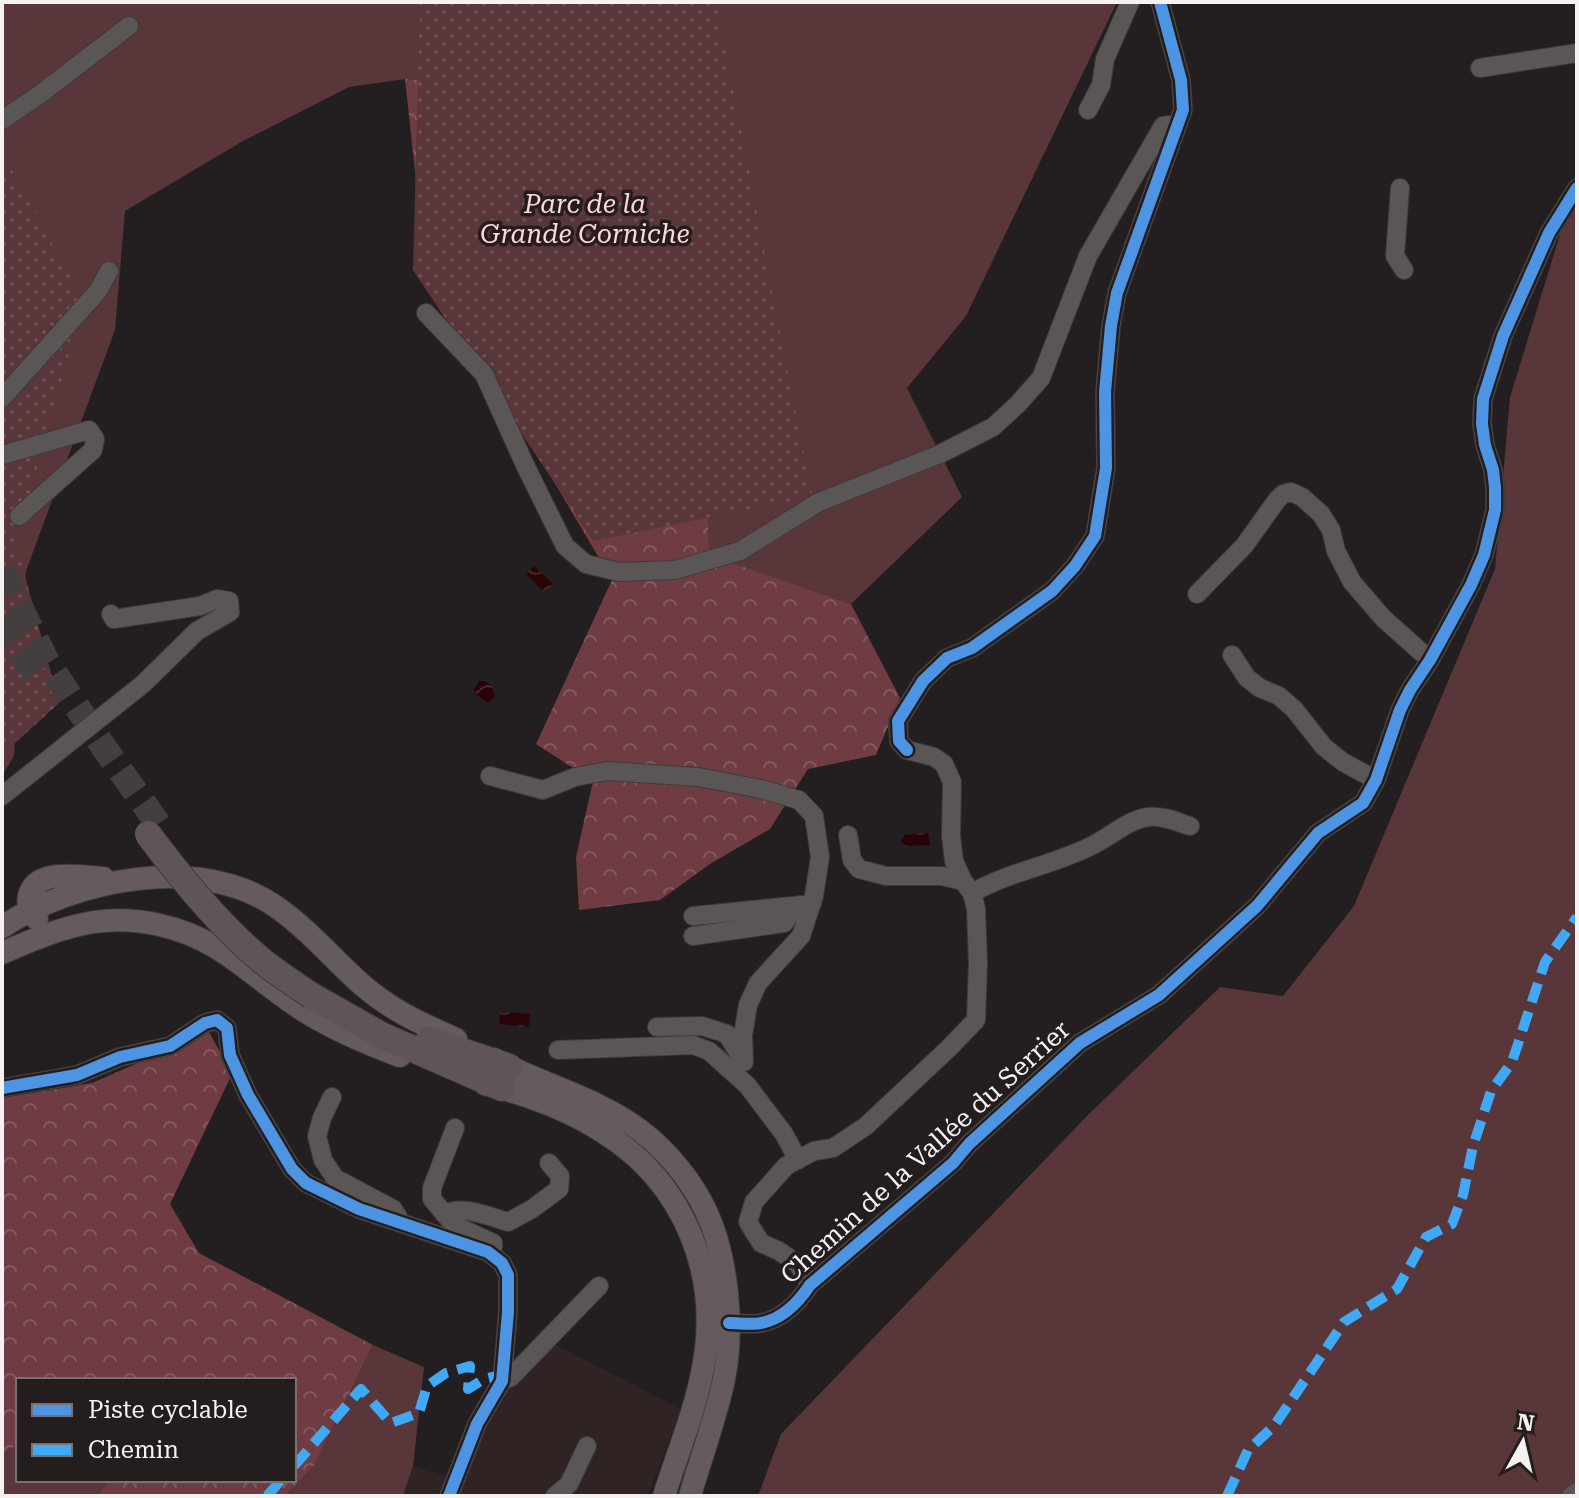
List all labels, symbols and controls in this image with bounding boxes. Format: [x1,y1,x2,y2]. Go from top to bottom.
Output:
park label: Parc de la Grande Corniche [480,189,690,249]
street label: Chemin de la Vallée du Serrier [774,1014,1076,1290]
legend [16,1378,296,1482]
text: Piste cyclable [88,1396,248,1424]
north arrow [1483,1402,1563,1482]
text: N [1516,1409,1536,1436]
text: Chemin [88,1436,179,1464]

